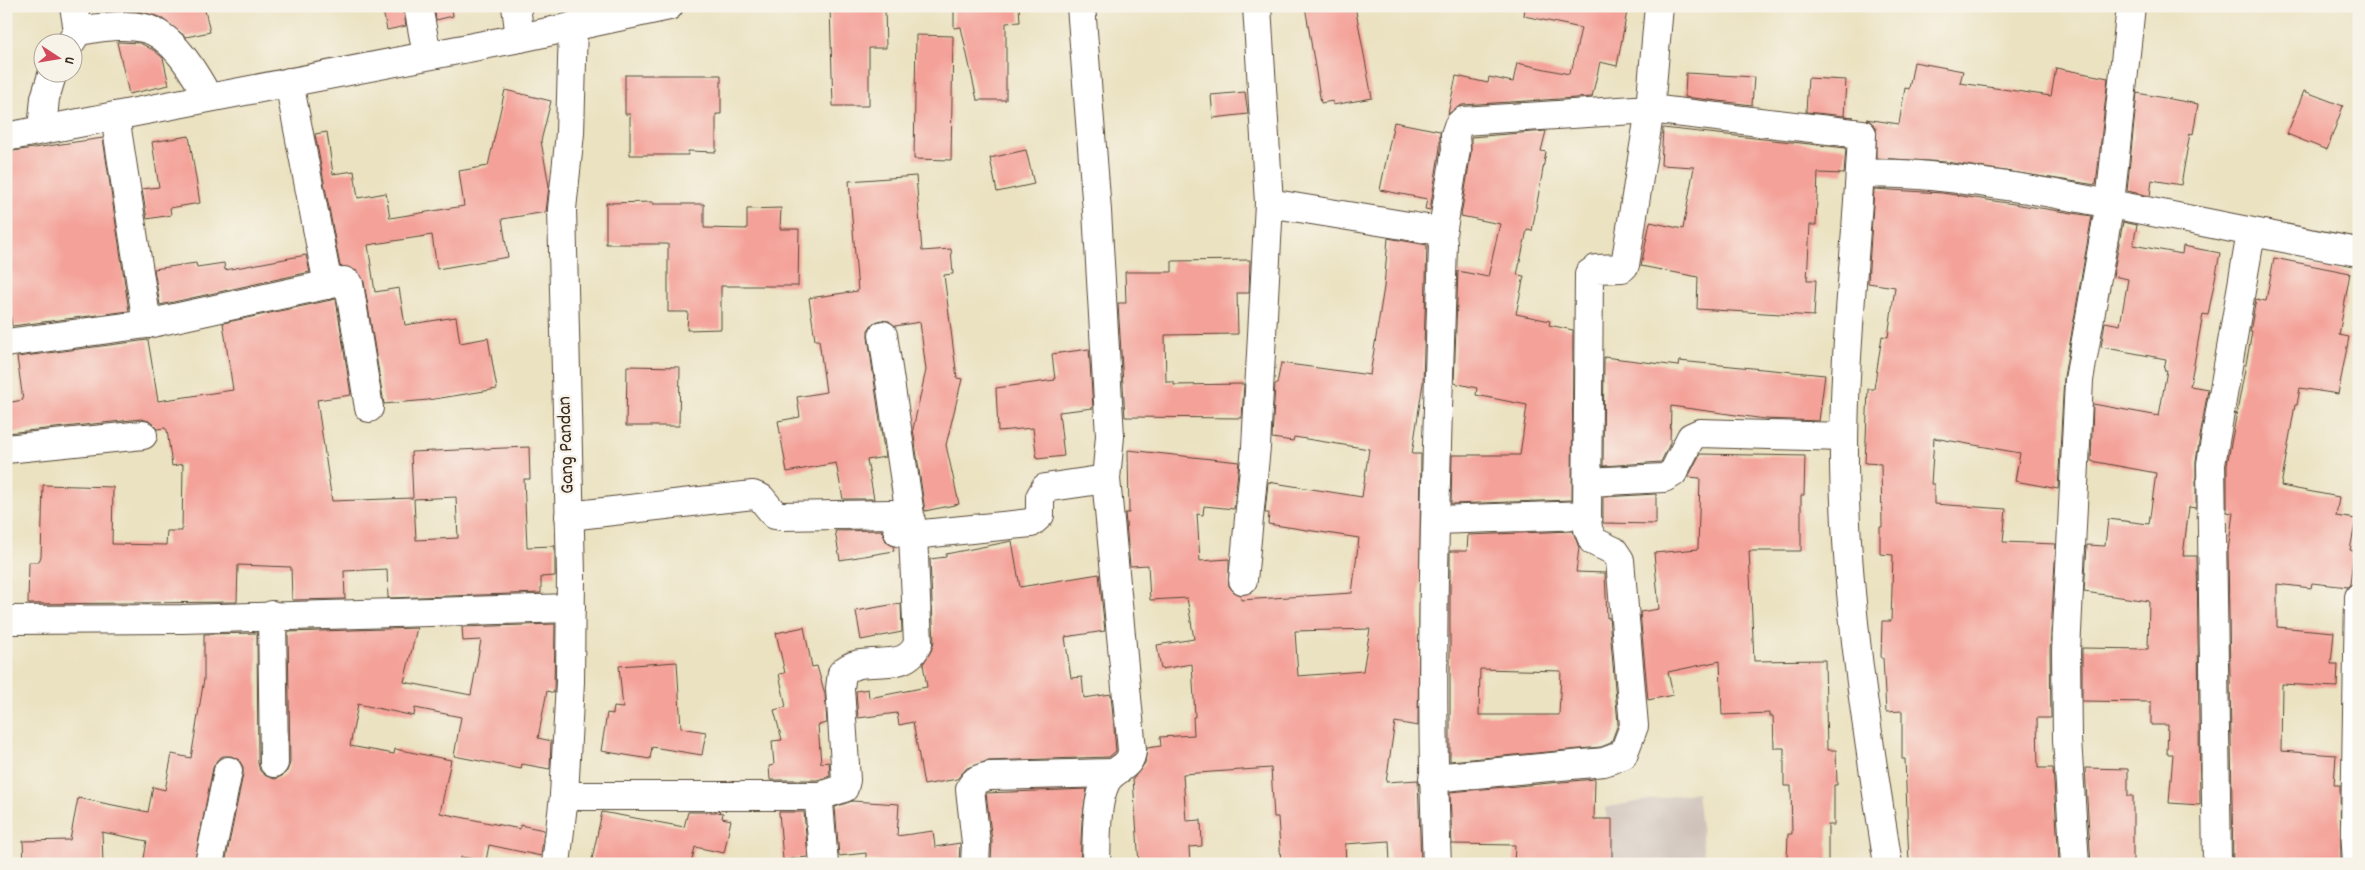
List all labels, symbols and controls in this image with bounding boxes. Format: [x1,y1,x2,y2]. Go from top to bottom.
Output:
north arrow [32,32,82,82]
text: U [58,55,79,66]
street label: Gang Pandan [551,396,583,494]

